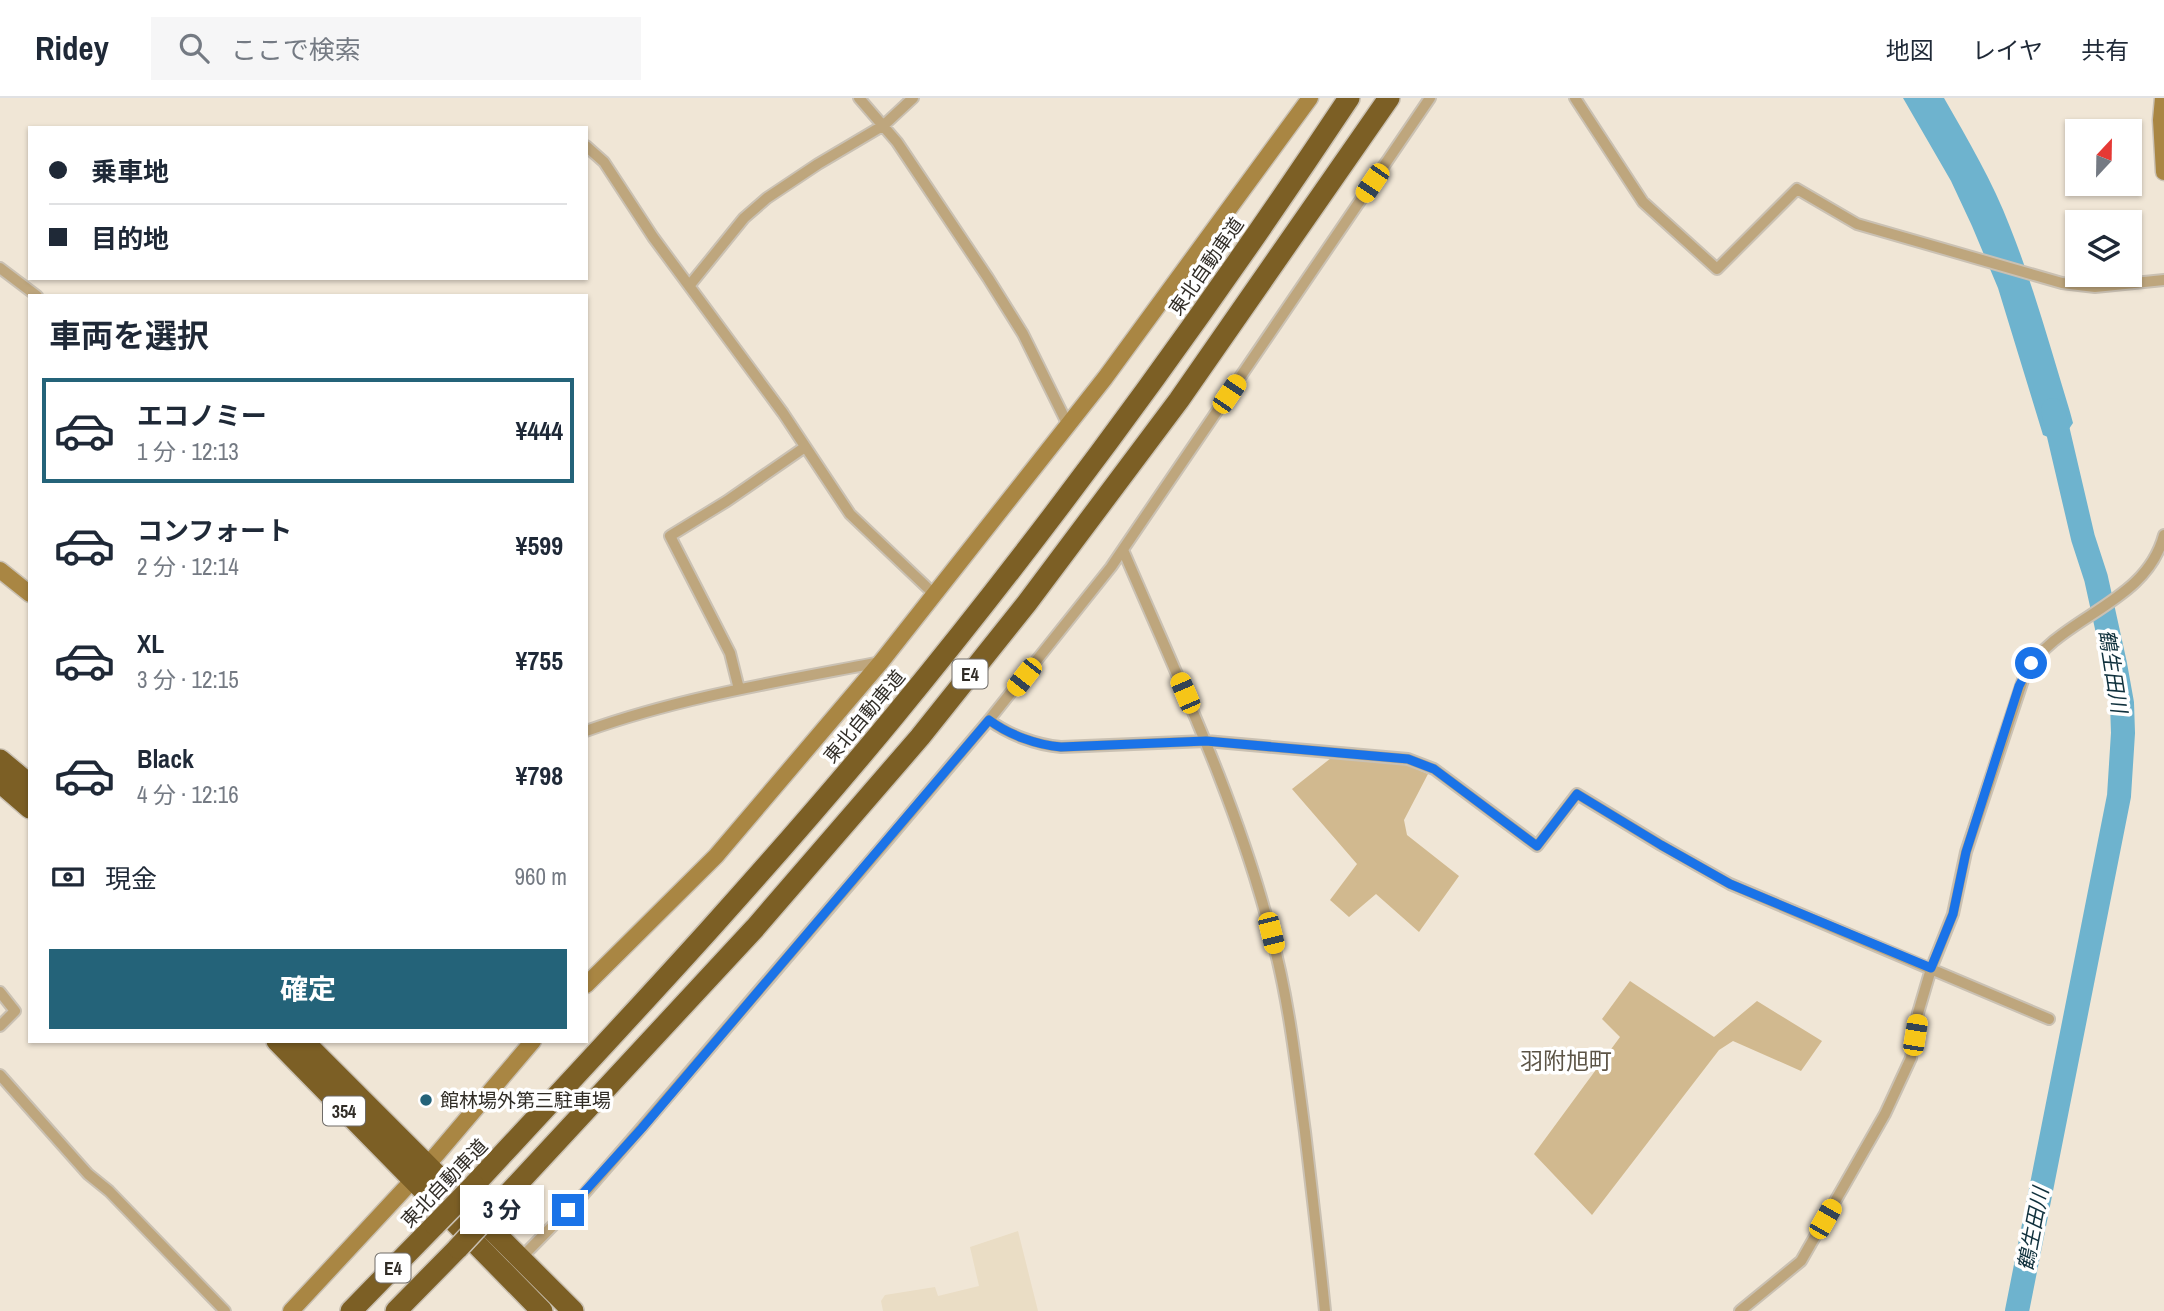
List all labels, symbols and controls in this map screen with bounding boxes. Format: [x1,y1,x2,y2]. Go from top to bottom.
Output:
search box [151,17,641,80]
text: Ridey [35,26,109,70]
icon: search [175,29,213,67]
text: ここで検索 [231,32,361,67]
text: 地図 [1886,34,1934,66]
text: レイヤ [1972,34,2043,66]
text: 共有 [2081,34,2129,66]
north arrow [2065,119,2142,196]
map controls [2065,119,2142,287]
text: 乗車地 [91,154,169,189]
car [1352,160,1393,206]
button: layers [2065,210,2142,287]
street label: 東北自動車道 [1163,212,1249,320]
text: 目的地 [91,221,169,256]
text: 車両を選択 [49,314,209,357]
car [1209,371,1250,417]
text: エコノミー [137,398,267,433]
icon: car [53,399,116,462]
text: ¥444 [516,413,563,448]
text: 1 分 · 12:13 [137,436,239,467]
text: コンフォート [137,513,292,548]
icon: car [53,514,116,577]
text: ¥599 [516,528,563,563]
text: 2 分 · 12:14 [137,551,239,582]
text: XL [137,626,164,661]
water label: 鶴生田川 [2092,627,2134,717]
icon: car [53,629,116,692]
text: ¥755 [516,643,563,678]
route start [2015,647,2047,679]
car [1003,654,1046,700]
road number: E4 [953,660,988,688]
text: 3 分 · 12:15 [137,664,239,695]
street label: 東北自動車道 [817,664,911,768]
car [1168,670,1203,716]
text: Black [137,741,194,776]
icon: car [53,744,116,807]
text: ¥798 [516,758,563,793]
text: 4 分 · 12:16 [137,779,239,810]
icon: cash [49,858,87,896]
text: 現金 [105,861,157,896]
text: 960 m [515,861,567,892]
car [1256,910,1287,956]
button: 確定 [49,949,567,1029]
car [1902,1013,1929,1057]
district label: 羽附旭町 [1520,1045,1612,1076]
place label: 館林場外第三駐車場 [440,1087,611,1113]
marker: 館林場外第三駐車場 [418,1092,434,1108]
road number: 354 [323,1096,365,1126]
street label: 東北自動車道 [395,1133,493,1233]
water label: 鶴生田川 [2011,1183,2056,1273]
callout: 3 分 [460,1186,544,1234]
text: 3 分 [483,1194,521,1225]
route end [552,1194,584,1226]
car [1806,1196,1845,1242]
road number: E4 [376,1254,410,1282]

